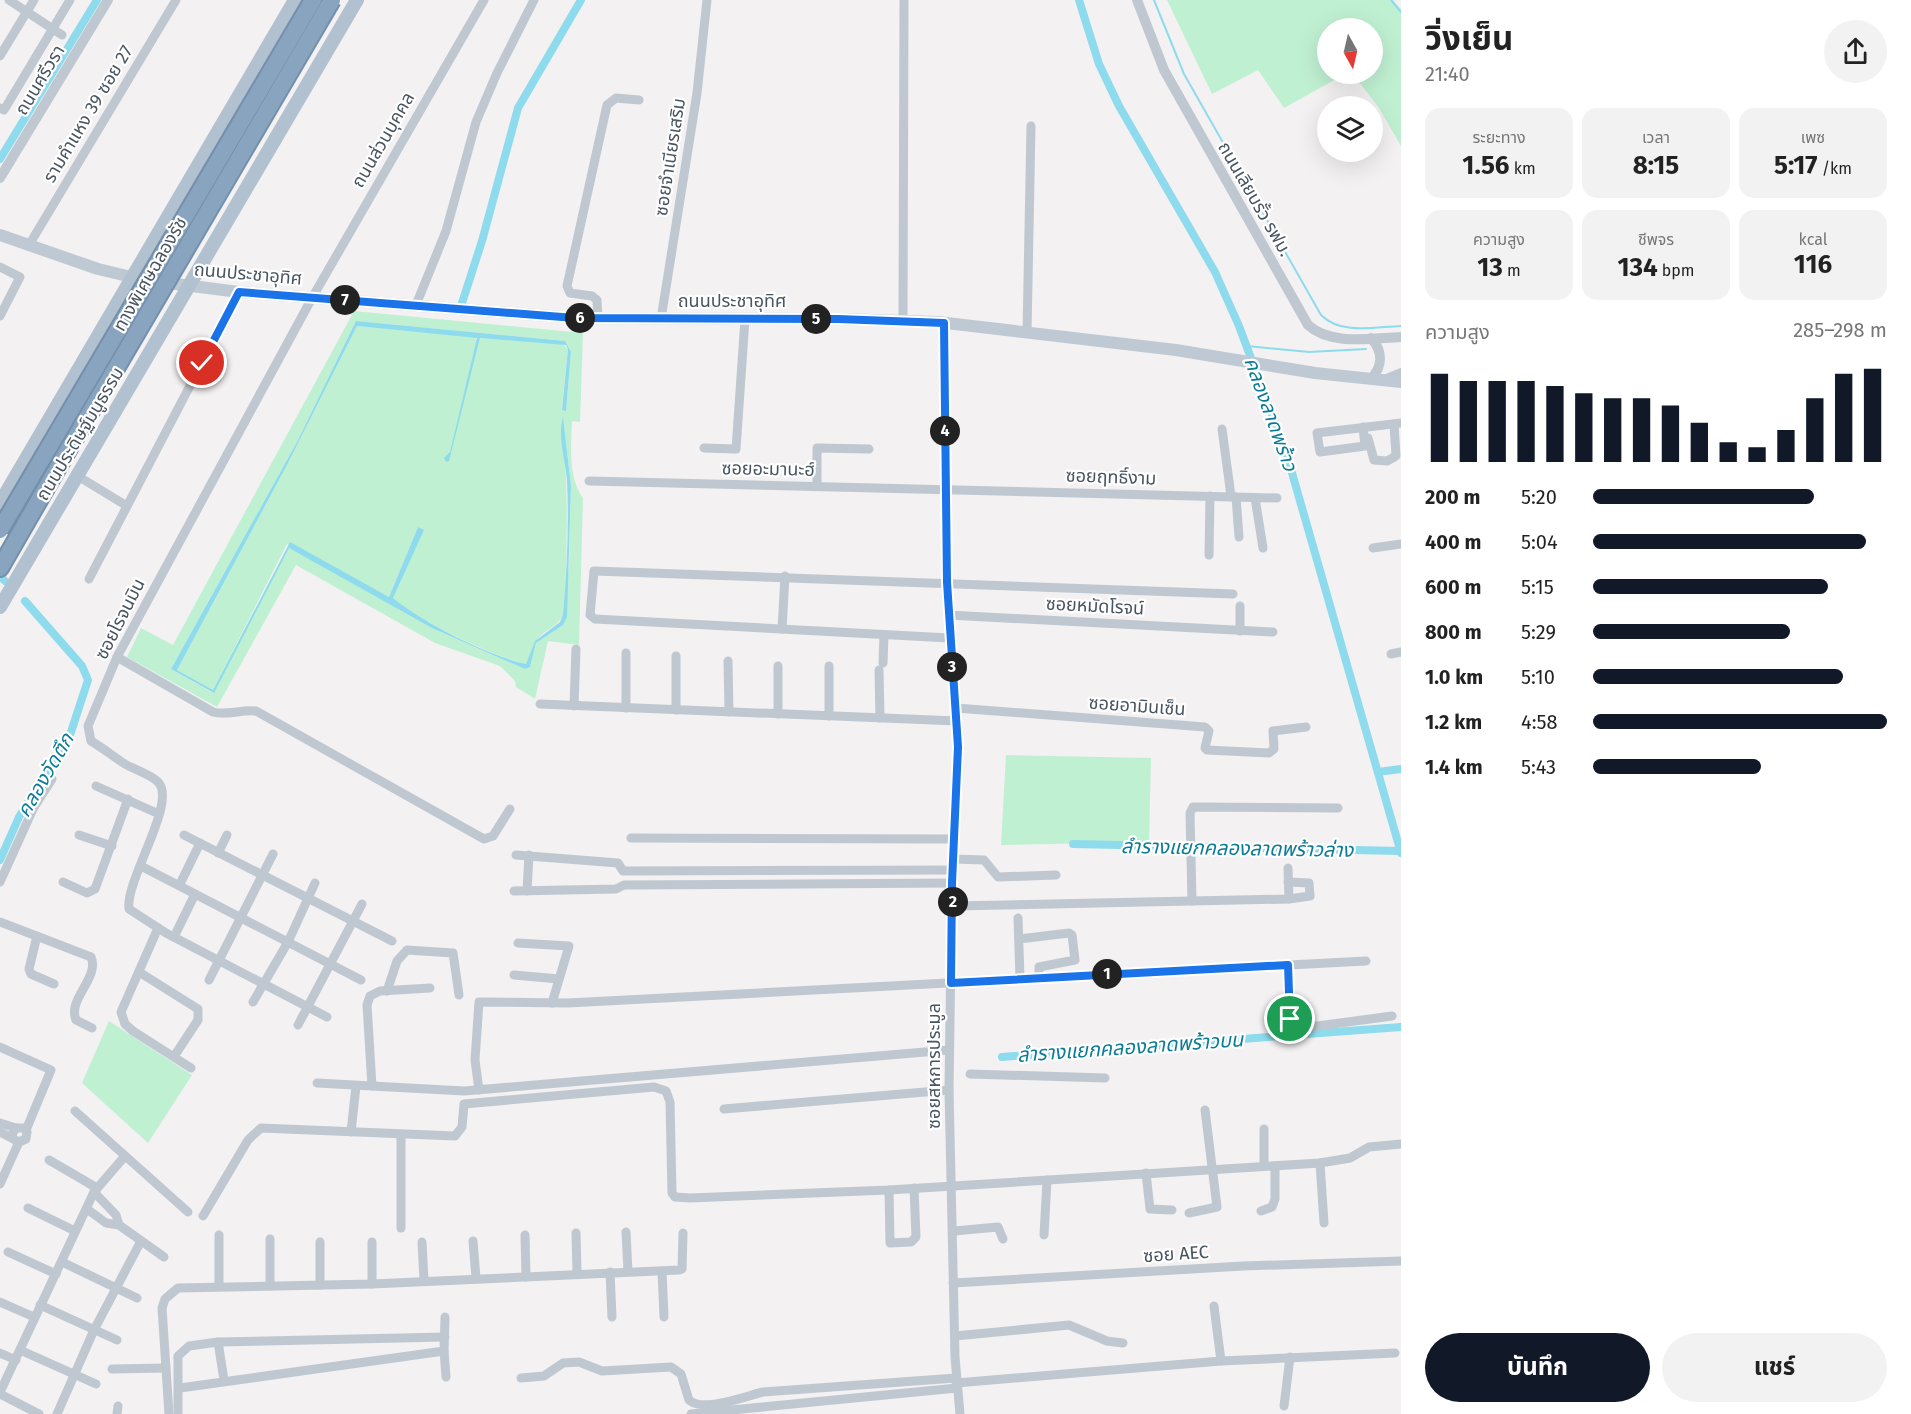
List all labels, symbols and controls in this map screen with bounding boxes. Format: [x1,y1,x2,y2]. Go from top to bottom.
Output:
north arrow [1317,18,1383,84]
map controls [1317,18,1383,162]
text: วิ่งเย็น [1425,19,1513,59]
button: share [1824,20,1887,83]
street label: ถนนศรีวรา [10,41,70,119]
street label: รามคำแหง 39 ซอย 27 [38,41,138,187]
text: 21:40 [1425,62,1470,86]
street label: ถนนส่วนบุคคล [347,88,419,192]
button: layers [1317,96,1383,162]
street label: ซอยจำเนียรเสริม [650,97,690,217]
text: ระยะทาง [1473,128,1525,147]
text: เวลา [1642,128,1670,147]
text: เพซ [1801,128,1825,147]
street label: ถนนเลียบรั้ว รฟม. [1213,137,1298,260]
text: 1.56 [1462,150,1510,181]
text: 8:15 [1633,150,1679,181]
text: 5:17 [1774,150,1818,181]
text: km [1510,159,1536,178]
text: /km [1818,159,1852,178]
street label: ทางพิเศษฉลองรัช [108,213,192,335]
text: ความสูง [1473,230,1525,249]
text: ชีพจร [1638,230,1674,249]
text: kcal [1799,230,1827,249]
text: 116 [1794,249,1832,280]
text: 13 [1477,252,1503,283]
text: 134 [1617,252,1658,283]
street label: ถนนประชาอุทิศ [193,258,303,290]
text: m [1503,261,1521,280]
text: bpm [1658,261,1695,280]
pin: 7 [330,285,360,315]
text: 7 [341,290,349,309]
street label: ถนนประชาอุทิศ [678,290,786,312]
pin: 6 [565,303,595,333]
pin: 5 [801,304,831,334]
text: 6 [575,308,585,327]
text: 5 [812,309,820,328]
text: 285–298 m [1793,318,1887,342]
text: ความสูง [1425,320,1490,344]
pin [176,337,227,388]
icon: check [185,346,218,379]
water label: คลองลาดพร้าว [1239,354,1303,475]
street label: ถนนประดิษฐ์มนูธรรม [32,363,129,505]
pin: 4 [930,416,960,446]
text: 4 [940,421,950,440]
street label: ซอยอะมานะฮ์ [721,457,815,481]
street label: ซอยฤทธิ์งาม [1065,464,1157,490]
text: 200 m [1425,485,1480,509]
text: 5:20 [1521,485,1557,509]
text: 400 m [1425,530,1481,554]
text: 5:04 [1521,530,1558,554]
street label: ซอยโรจนมิน [90,575,150,663]
text: 600 m [1425,575,1481,599]
text: 5:15 [1521,575,1554,599]
street label: ซอยหมัดโรจน์ [1045,592,1145,620]
text: 800 m [1425,620,1482,644]
text: 5:29 [1521,620,1556,644]
pin: 3 [937,652,967,682]
text: 3 [948,657,956,676]
text: 1.0 km [1425,665,1483,689]
text: 5:10 [1521,665,1555,689]
street label: ซอยอามินเซ็น [1088,692,1186,720]
text: 1.2 km [1425,710,1482,734]
text: 4:58 [1521,710,1558,734]
water label: คลองวัดตึก [11,728,79,821]
text: 1.4 km [1425,755,1483,779]
text: 5:43 [1521,755,1556,779]
water label: ลำรางแยกคลองลาดพร้าวล่าง [1121,834,1355,862]
pin: 2 [938,887,968,917]
text: 2 [949,892,957,911]
pin: 1 [1092,959,1122,989]
text: 1 [1103,964,1111,983]
pin [1264,993,1315,1044]
icon: arrive [1273,1002,1306,1035]
street label: ซอยสหการประมูล [923,1003,946,1129]
water label: ลำรางแยกคลองลาดพร้าวบน [1016,1027,1246,1067]
street label: ซอย AEC [1143,1241,1209,1267]
button: บันทึก [1425,1333,1650,1402]
button: แชร์ [1662,1333,1887,1402]

